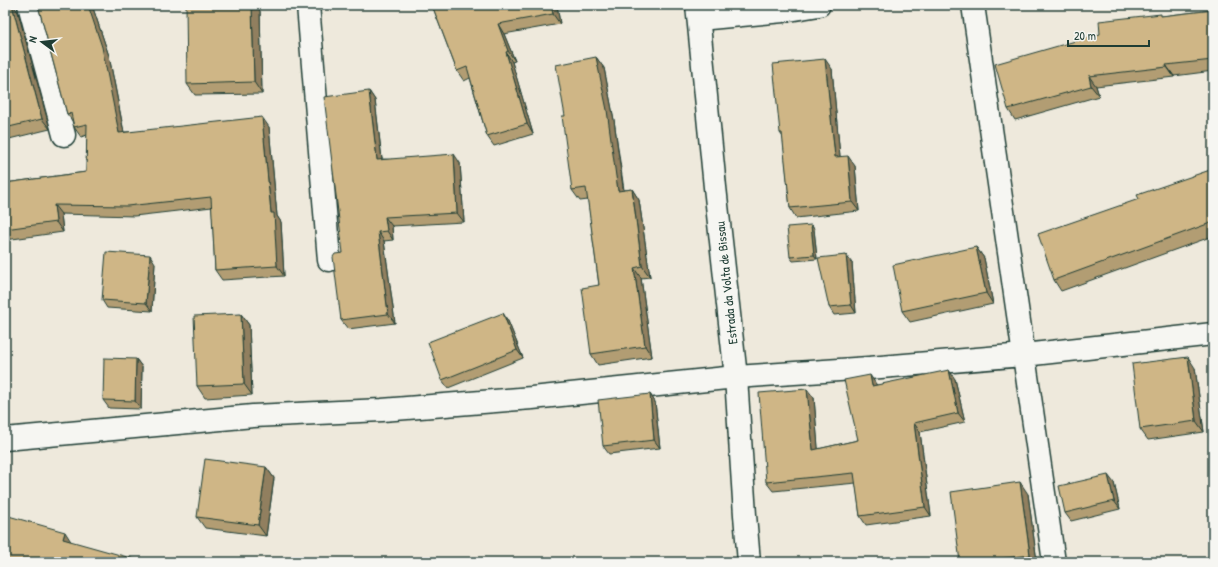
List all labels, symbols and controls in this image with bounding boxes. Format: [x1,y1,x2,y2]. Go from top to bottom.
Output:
north arrow [22,22,62,62]
scale bar [1068,22,1149,48]
text: 20 m [1074,27,1096,44]
text: N [25,35,40,44]
street label: Estrada da Volta de Bissau [711,221,741,345]

